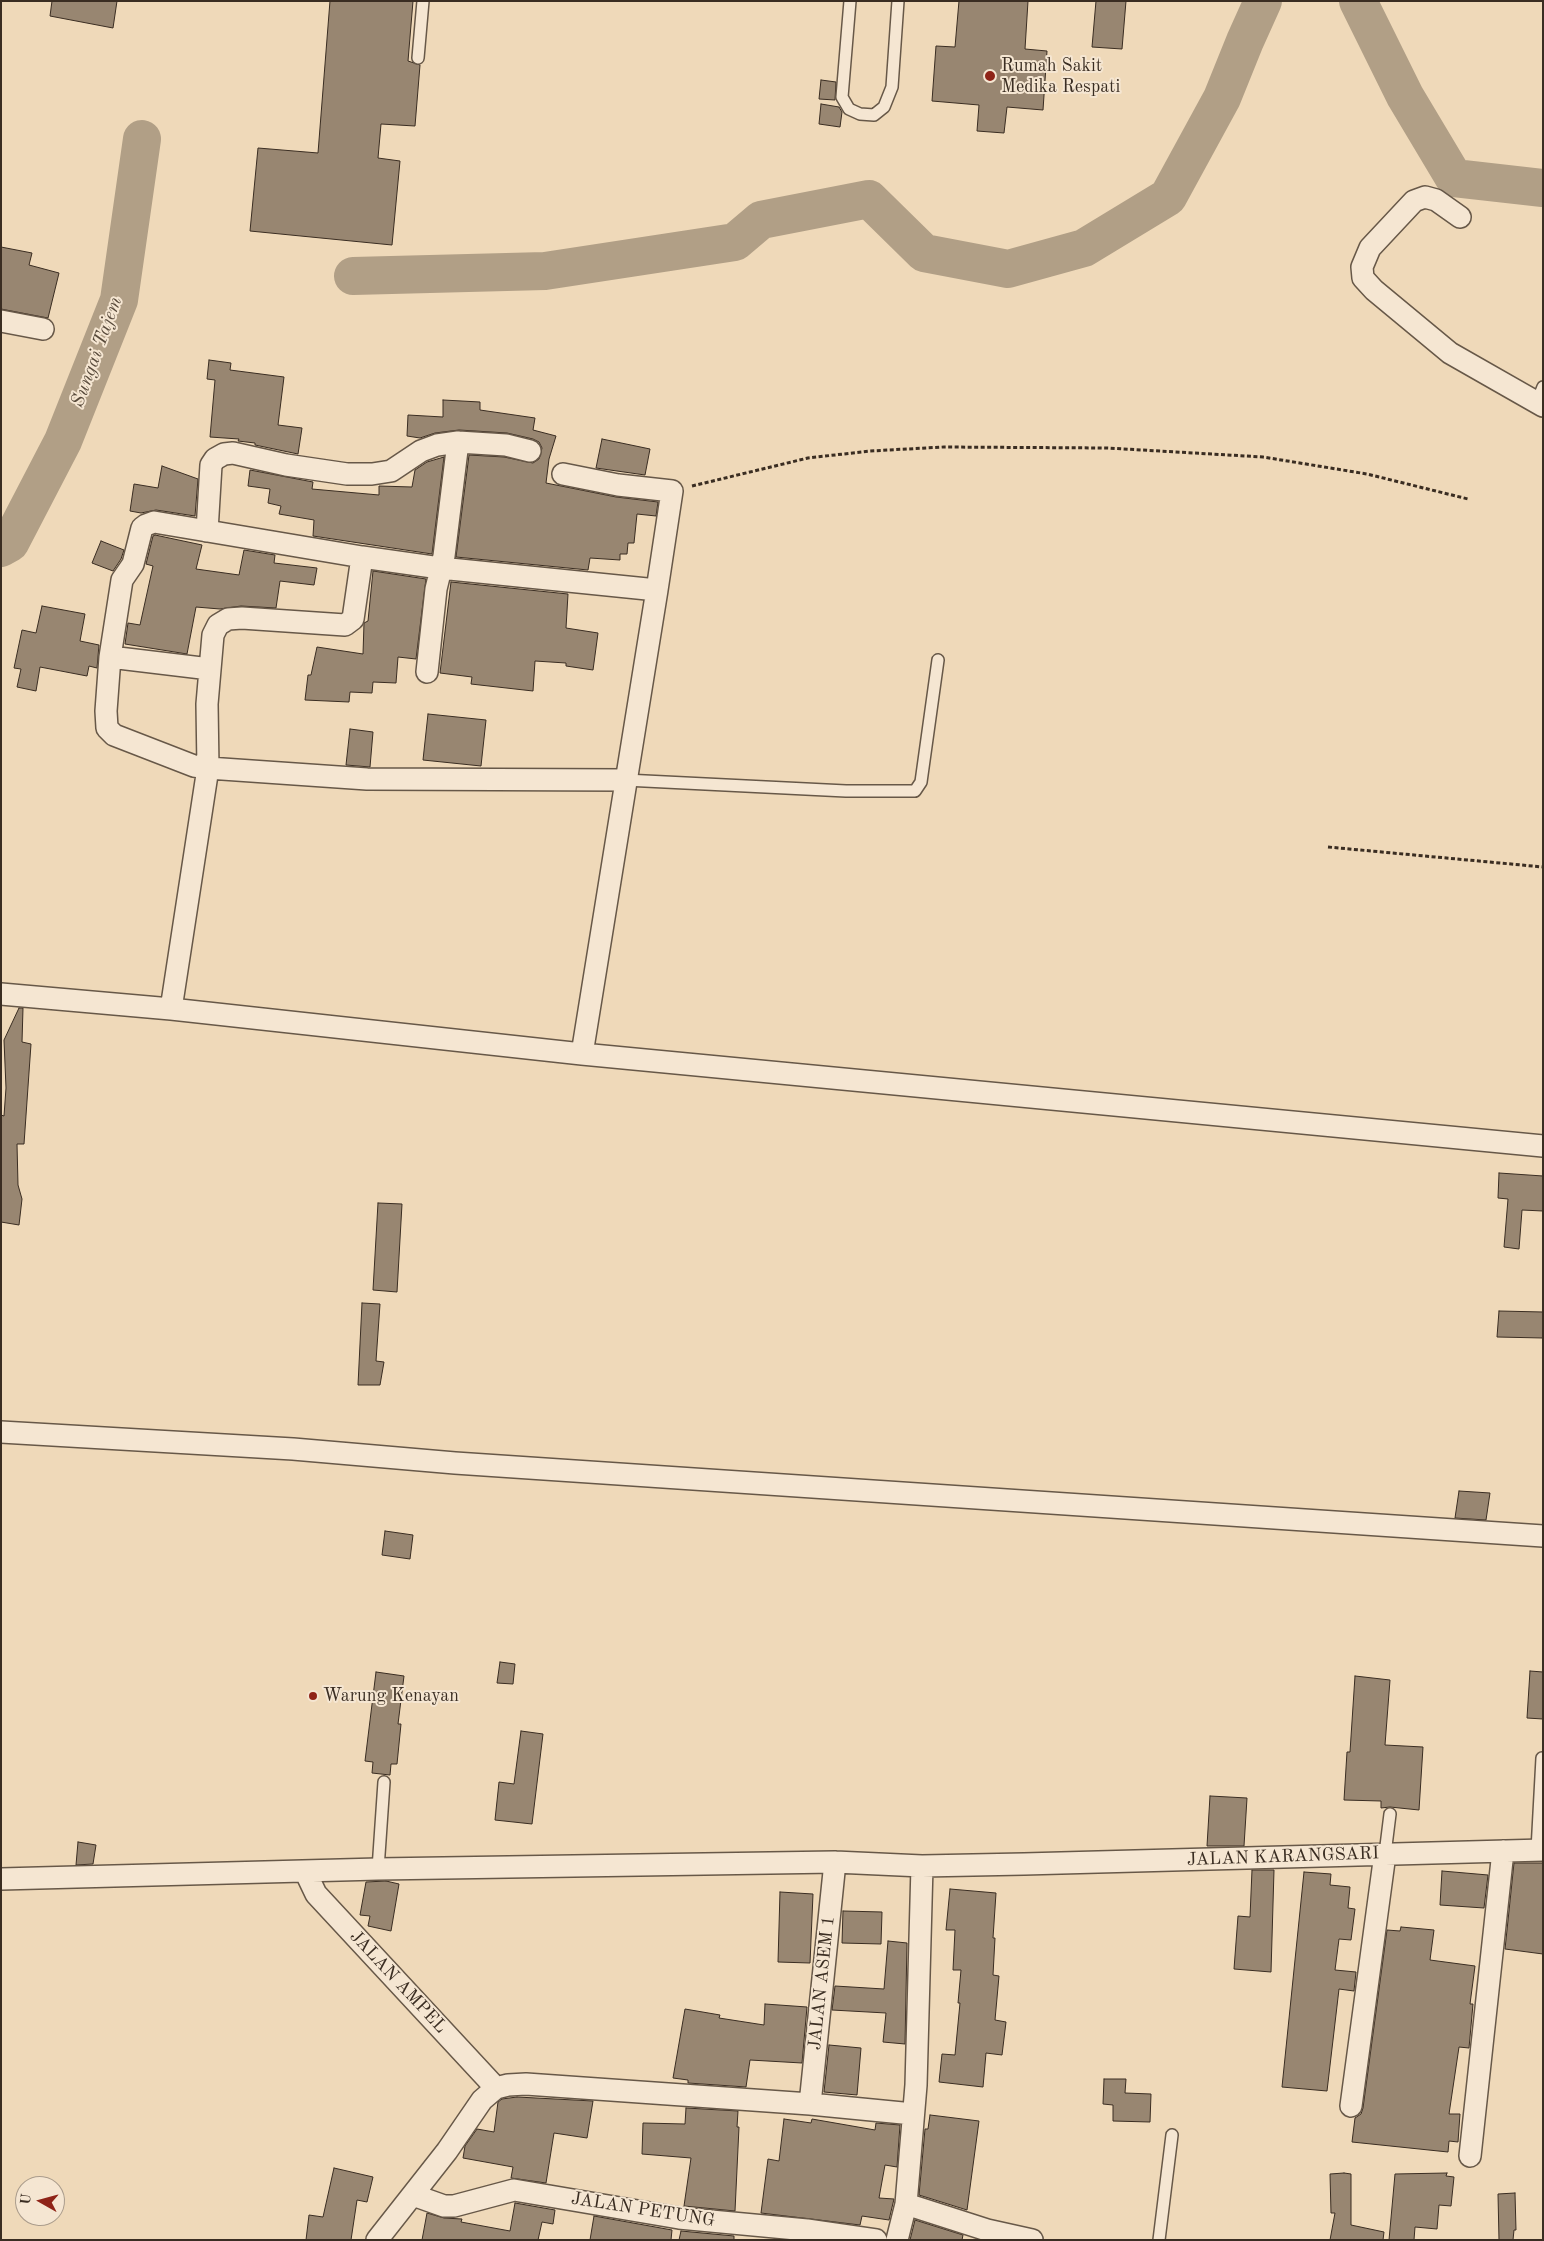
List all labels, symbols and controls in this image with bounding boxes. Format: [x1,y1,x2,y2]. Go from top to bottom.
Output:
place label: Rumah Sakit Medika Respati [1001,55,1120,98]
marker: Rumah Sakit Medika Respati [983,69,997,83]
water label: Sungai Tajem [66,294,128,410]
place label: Warung Kenayan [323,1685,459,1707]
marker: Warung Kenayan [307,1690,319,1702]
street label: JALAN KARANGSARI [1187,1843,1379,1871]
street label: JALAN ASEM 1 [804,1915,840,2051]
street label: JALAN AMPEL [345,1926,451,2038]
north arrow [15,2176,65,2226]
street label: JALAN PETUNG [570,2188,716,2232]
text: U [18,2193,34,2206]

